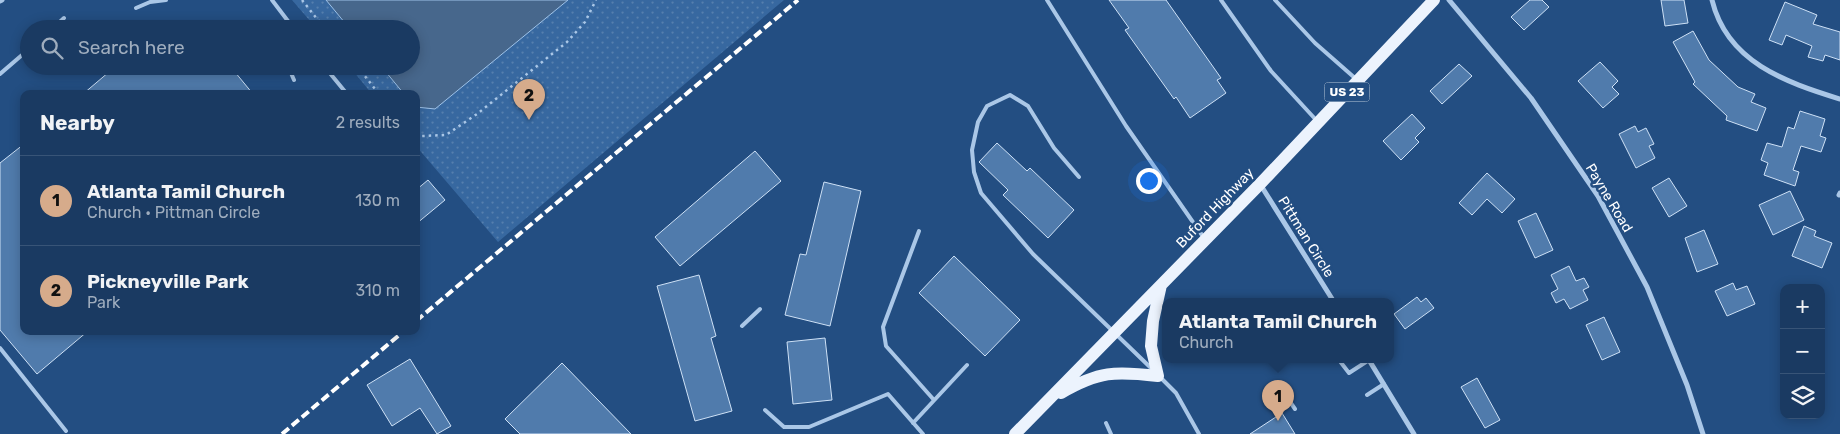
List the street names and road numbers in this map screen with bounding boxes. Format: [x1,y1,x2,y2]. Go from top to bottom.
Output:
road number: US 23 [1324,82,1370,101]
street label: Payne Road [1582,161,1636,235]
street label: Buford Highway [1173,164,1258,251]
street label: Pittman Circle [1274,193,1338,281]

